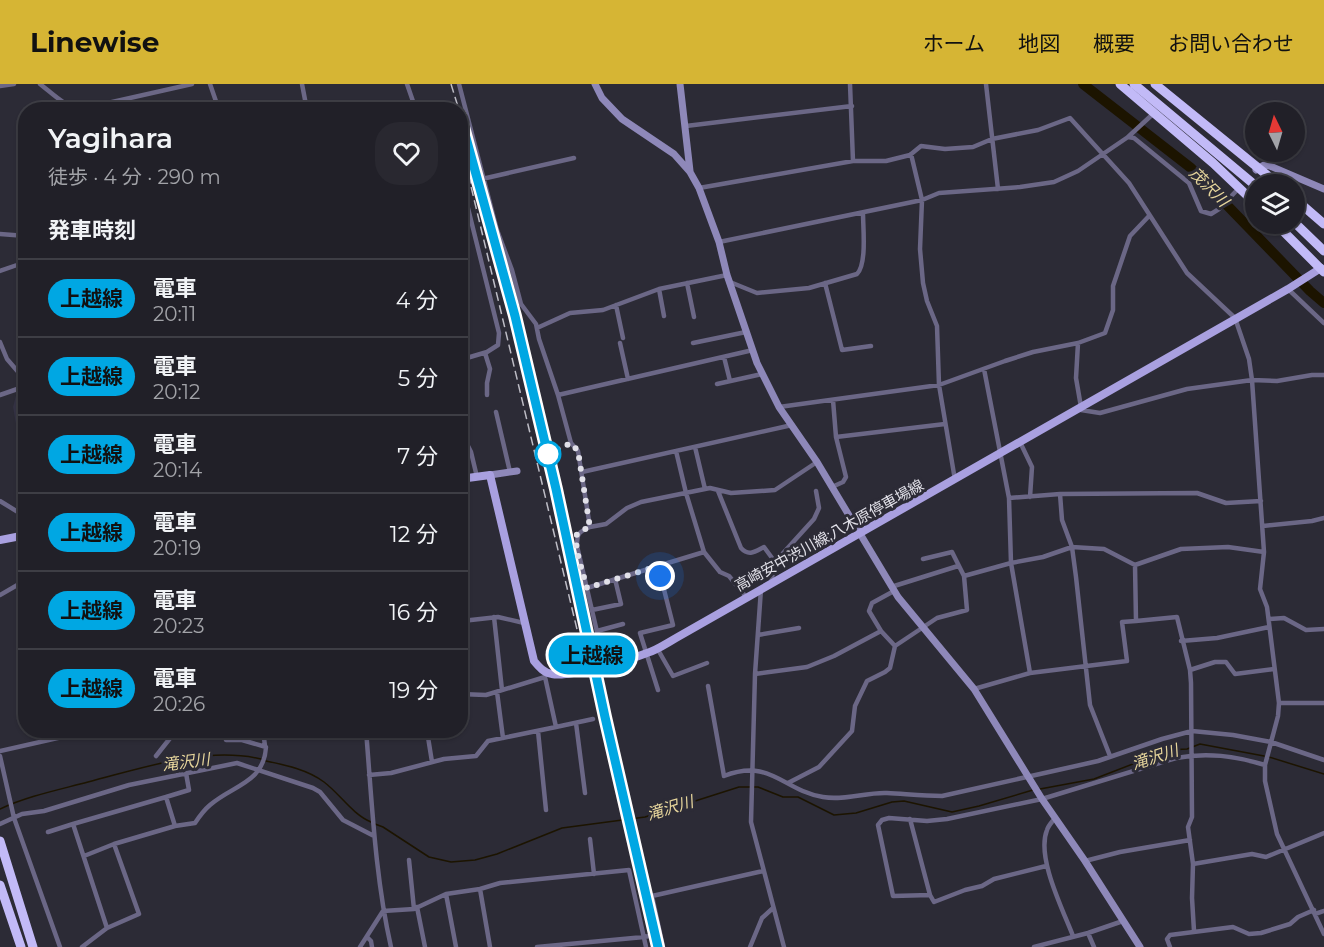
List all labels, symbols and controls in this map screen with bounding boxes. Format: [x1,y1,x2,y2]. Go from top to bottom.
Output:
text: Linewise [30,25,159,59]
text: ホーム [923,31,985,56]
text: 地図 [1018,31,1060,56]
text: 概要 [1093,31,1135,56]
text: お問い合わせ [1168,31,1294,56]
north arrow [1245,102,1305,162]
map controls [1245,102,1305,234]
text: Yagihara [48,121,173,155]
button: heart [375,122,438,185]
water label: 茂沢川 [1185,163,1234,212]
text: 徒歩 · 4 分 · 290 m [48,165,221,189]
button: layers [1245,174,1305,234]
text: 発車時刻 [48,217,136,244]
text: 電車 [153,275,197,302]
text: 上越線 [60,286,123,311]
text: 4 分 [396,287,438,314]
text: 20:11 [153,302,196,326]
text: 電車 [153,353,197,380]
text: 上越線 [60,364,123,389]
text: 5 分 [398,365,438,392]
text: 20:12 [153,380,200,404]
text: 電車 [153,431,197,458]
unlabelled marker [535,441,561,467]
text: 上越線 [60,442,123,467]
text: 7 分 [397,443,438,470]
text: 20:14 [153,458,202,482]
street label: 高崎安中渋川線;八木原停車場線 [731,475,927,595]
text: 電車 [153,509,197,536]
text: 上越線 [60,520,123,545]
text: 12 分 [390,521,438,548]
text: 20:19 [153,536,201,560]
your location [645,561,675,591]
text: 電車 [153,587,197,614]
text: 上越線 [60,598,123,623]
text: 16 分 [389,599,438,626]
text: 20:23 [153,614,204,638]
line badge: 上越線 [558,636,626,674]
text: 上越線 [561,643,624,668]
text: 電車 [153,665,197,692]
text: 上越線 [60,676,123,701]
text: 19 分 [389,677,438,704]
text: 20:26 [153,692,205,716]
water label: 滝沢川 [1129,740,1183,773]
water label: 滝沢川 [161,749,213,774]
water label: 滝沢川 [644,791,698,824]

